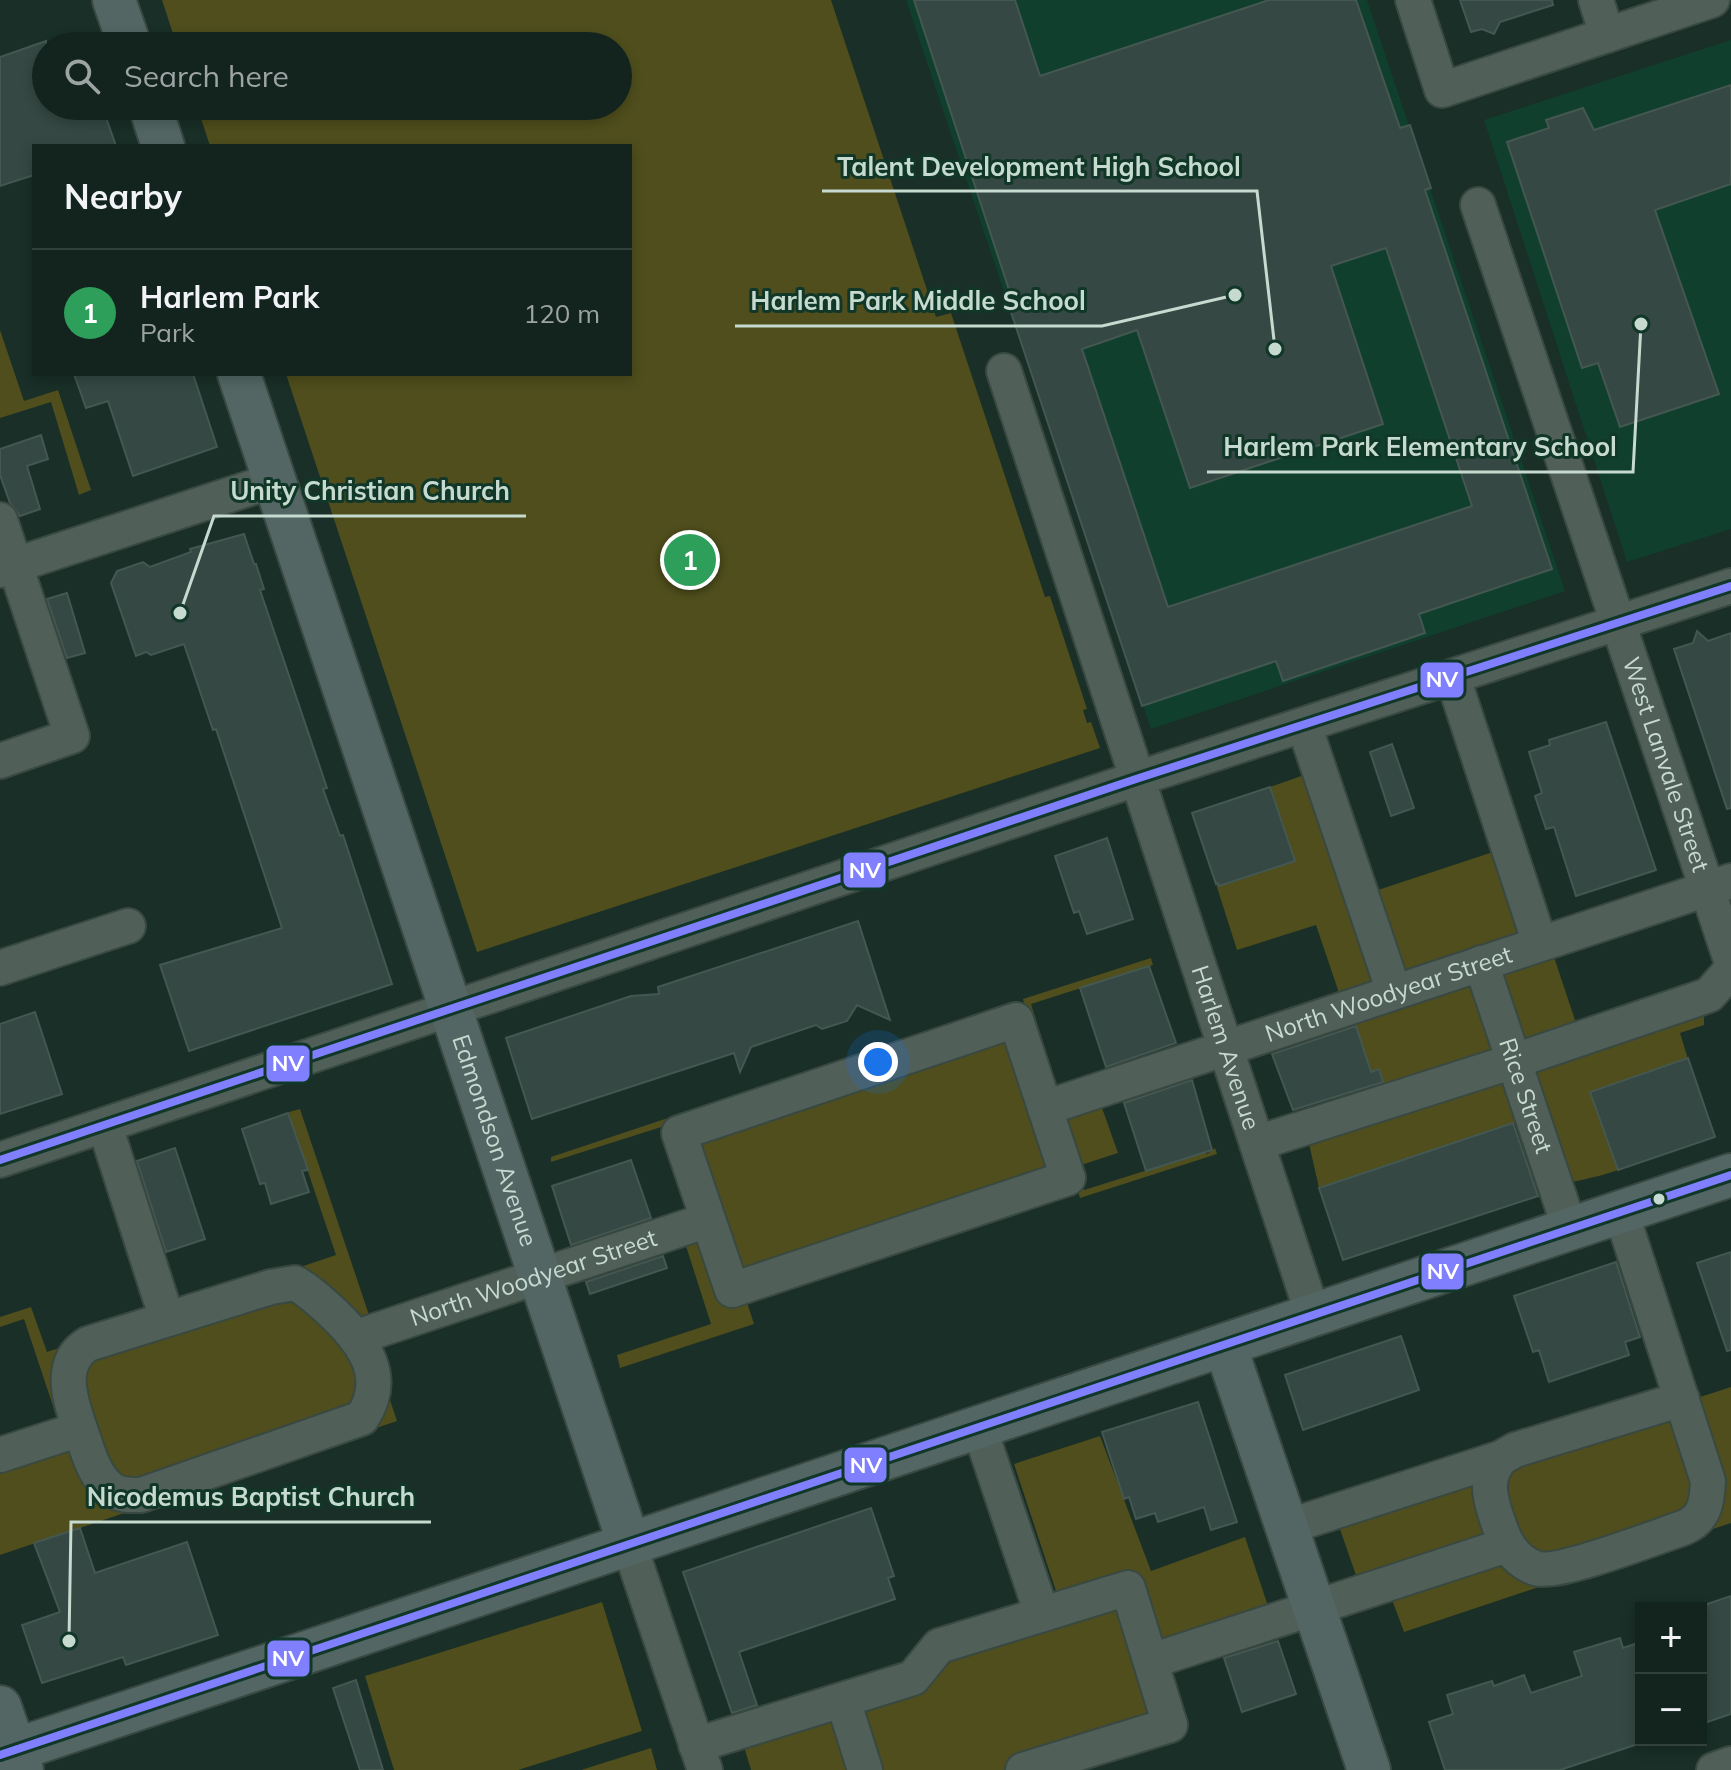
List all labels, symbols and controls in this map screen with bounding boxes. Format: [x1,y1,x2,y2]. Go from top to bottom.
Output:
search box [32,32,632,120]
icon: search [60,54,104,98]
text: Search here [124,57,289,95]
callout: Talent Development High School [822,141,1257,191]
text: Talent Development High School [837,150,1241,183]
text: Nearby [64,175,182,218]
callout: Harlem Park Middle School [735,276,1102,326]
text: Harlem Park [140,278,319,316]
text: Harlem Park Middle School [750,284,1086,317]
text: 1 [82,297,98,330]
text: 120 m [524,297,600,330]
text: Park [140,316,195,349]
callout: Harlem Park Elementary School [1207,422,1633,472]
text: Harlem Park Elementary School [1223,430,1617,463]
callout: Unity Christian Church [214,466,526,516]
text: Unity Christian Church [230,474,510,507]
pin: 1 [664,530,716,590]
street label: West Lanvale Street [1617,653,1716,875]
line badge: NV [1419,661,1465,699]
text: NV [1426,665,1459,693]
line badge: NV [842,851,887,889]
text: NV [849,856,882,884]
street label: North Woodyear Street [1261,939,1516,1048]
street label: Harlem Avenue [1186,961,1267,1133]
street label: Edmondson Avenue [446,1030,545,1250]
street label: Rice Street [1493,1034,1560,1157]
your location [858,1042,898,1082]
line badge: NV [265,1044,311,1083]
text: NV [272,1049,305,1077]
unlabelled marker [1651,1191,1667,1207]
street label: North Woodyear Street [406,1222,660,1332]
line badge: NV [1420,1252,1465,1291]
text: NV [1427,1257,1460,1285]
line badge: NV [843,1446,888,1484]
text: NV [850,1451,883,1479]
callout: Nicodemus Baptist Church [71,1472,431,1522]
text: Nicodemus Baptist Church [87,1480,415,1513]
map controls [1635,1602,1707,1746]
button: + [1635,1602,1707,1674]
line badge: NV [266,1639,311,1678]
text: NV [272,1644,305,1672]
button: − [1635,1674,1707,1746]

